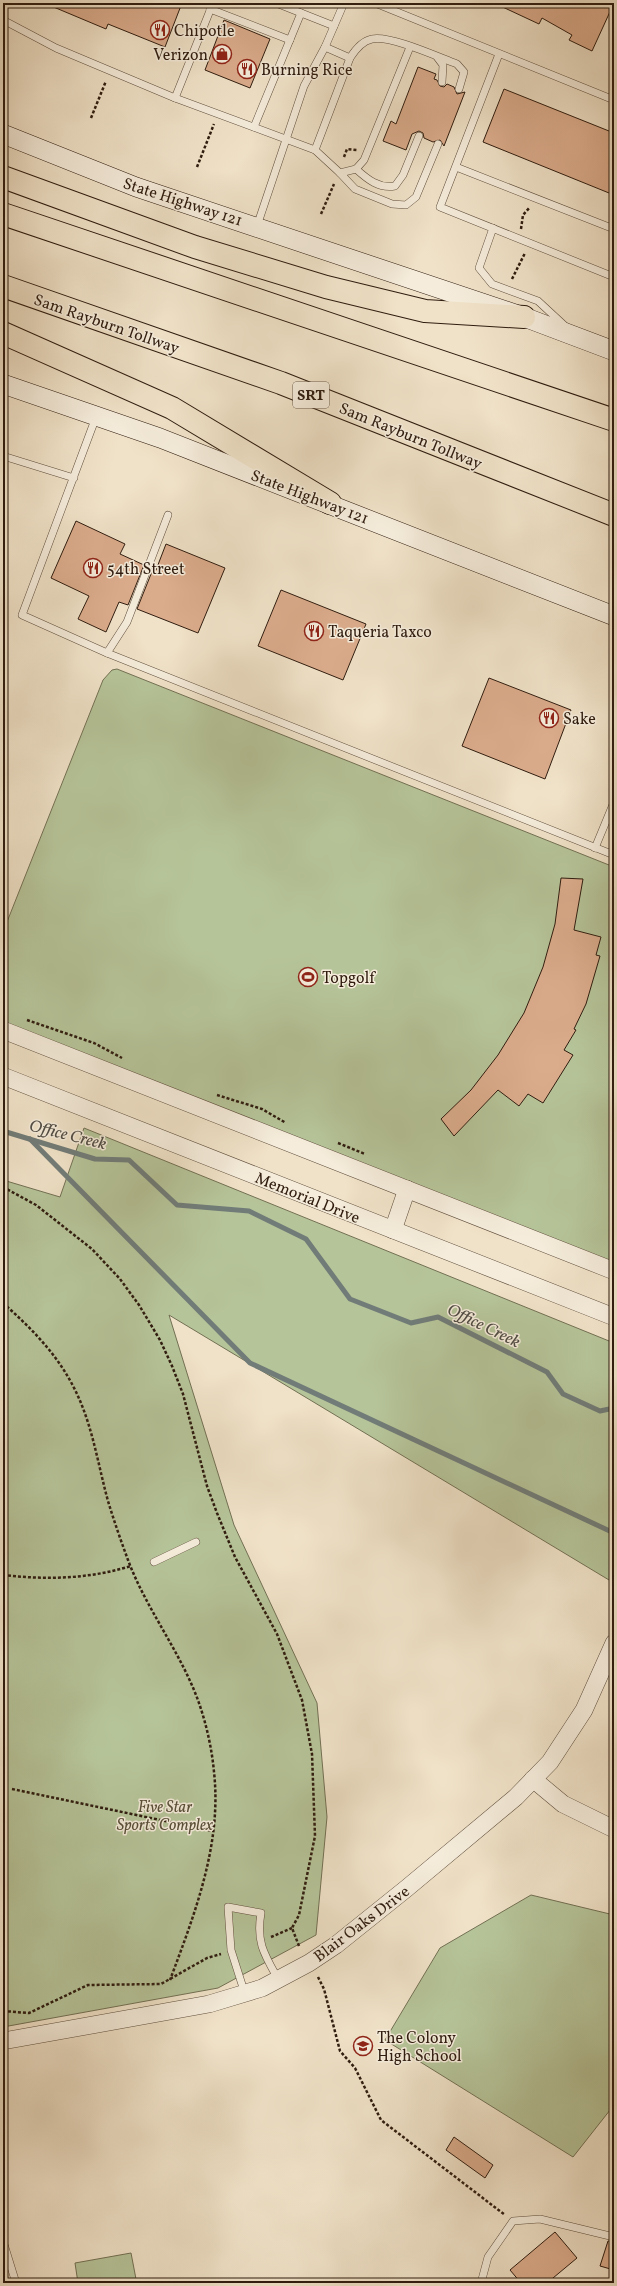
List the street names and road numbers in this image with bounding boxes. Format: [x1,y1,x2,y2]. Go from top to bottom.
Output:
street label: State Highway 121 [120,173,245,233]
street label: Sam Rayburn Tollway [31,290,182,360]
road number: SRT [293,382,329,408]
street label: Sam Rayburn Tollway [335,398,485,476]
street label: State Highway 121 [247,465,371,530]
street label: Memorial Drive [251,1168,363,1230]
street label: Blair Oaks Drive [310,1881,415,1968]

